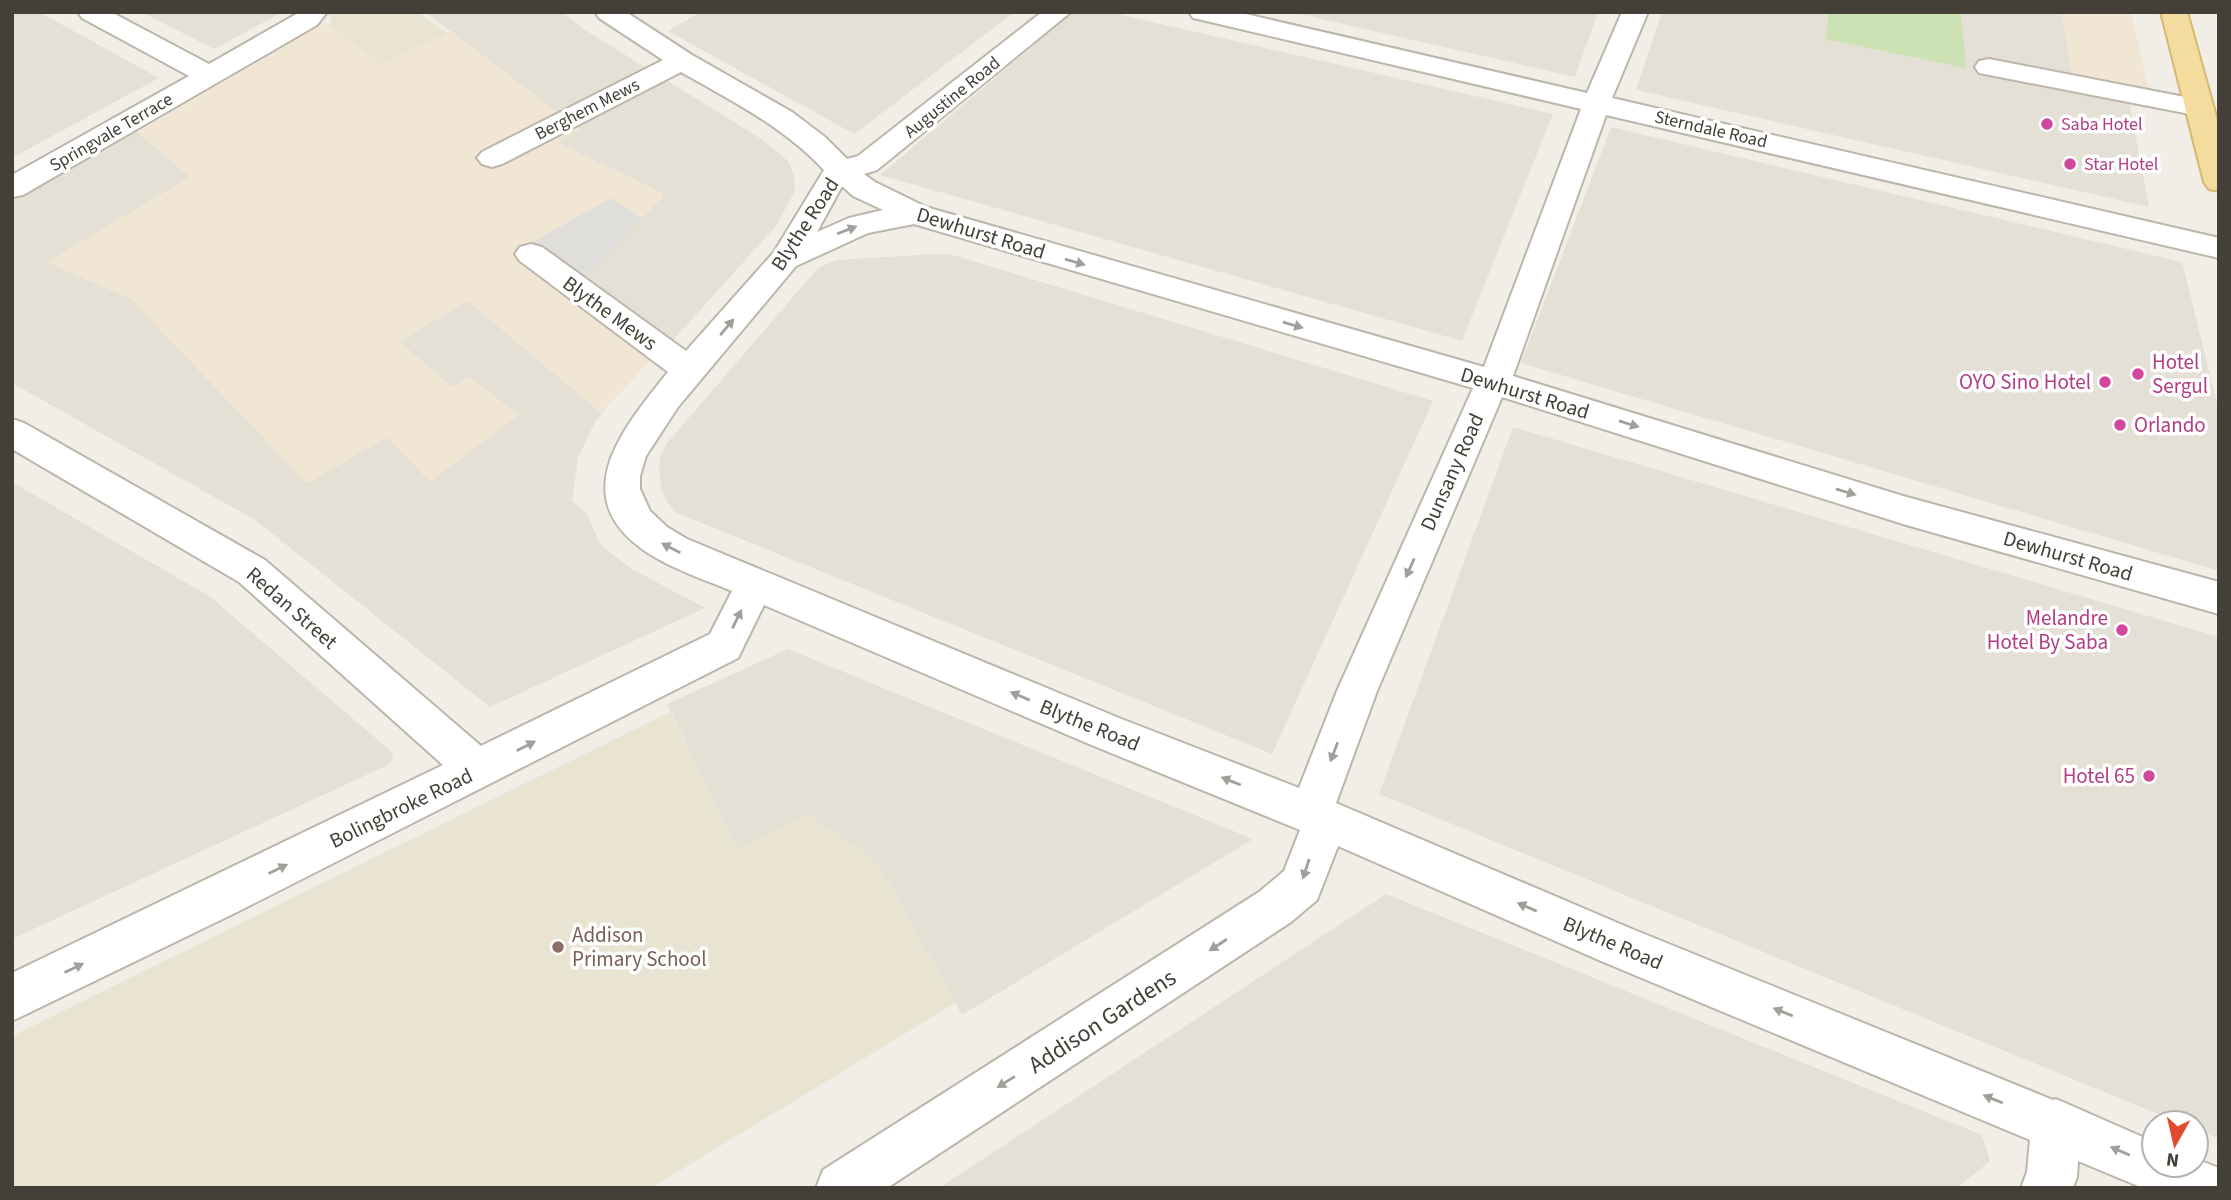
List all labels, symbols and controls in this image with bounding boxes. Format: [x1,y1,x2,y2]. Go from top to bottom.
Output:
street label: Augustine Road [899,51,1006,144]
street label: Berghem Mews [531,72,644,147]
street label: Springvale Terrace [45,87,178,178]
street label: Sterndale Road [1652,104,1770,155]
place label: Saba Hotel [2061,112,2143,137]
marker: Saba Hotel [2039,116,2055,132]
place label: Star Hotel [2084,152,2158,177]
marker: Star Hotel [2062,156,2078,172]
street label: Blythe Road [764,171,846,277]
street label: Dewhurst Road [913,199,1049,267]
one-way arrow [836,224,857,235]
one-way arrow [1065,257,1086,267]
street label: Blythe Mews [557,268,664,358]
one-way arrow [720,318,735,336]
one-way arrow [1283,321,1304,331]
place label: Hotel Sergul [2152,347,2208,401]
street label: Dewhurst Road [1457,359,1593,427]
marker: Hotel Sergul [2130,366,2146,382]
place label: OYO Sino Hotel [1959,367,2091,397]
marker: OYO Sino Hotel [2097,374,2113,390]
street label: Dunsany Road [1413,408,1491,536]
place label: Orlando [2134,410,2206,440]
marker: Orlando [2112,417,2128,433]
one-way arrow [1619,420,1640,430]
one-way arrow [1836,487,1857,498]
street label: Dewhurst Road [2000,523,2136,589]
one-way arrow [661,542,681,553]
one-way arrow [1404,558,1415,579]
street label: Redan Street [240,560,344,656]
place label: Melandre Hotel By Saba [1987,603,2108,657]
one-way arrow [732,609,743,629]
marker: Melandre Hotel By Saba [2114,622,2130,638]
one-way arrow [1009,690,1030,701]
street label: Blythe Road [1035,691,1145,759]
one-way arrow [516,740,536,751]
one-way arrow [1328,742,1339,763]
street label: Bolingbroke Road [324,760,478,856]
place label: Hotel 65 [2063,761,2135,791]
marker: Hotel 65 [2141,768,2157,784]
one-way arrow [1220,776,1241,787]
one-way arrow [1301,859,1311,880]
one-way arrow [269,864,289,876]
one-way arrow [1517,901,1538,912]
street label: Blythe Road [1558,909,1668,977]
place label: Addison Primary School [572,920,707,974]
one-way arrow [1209,938,1227,952]
marker: Addison Primary School [550,939,566,955]
street label: Addison Gardens [1021,960,1183,1082]
one-way arrow [64,963,84,974]
one-way arrow [1772,1007,1793,1018]
one-way arrow [997,1076,1016,1089]
one-way arrow [1983,1093,2004,1104]
north arrow [2140,1109,2210,1179]
text: N [2165,1145,2181,1174]
one-way arrow [2109,1146,2130,1157]

